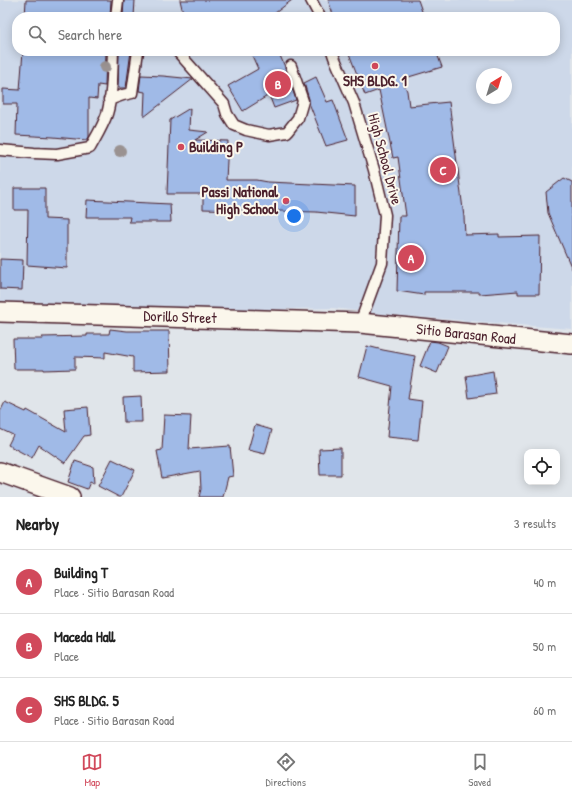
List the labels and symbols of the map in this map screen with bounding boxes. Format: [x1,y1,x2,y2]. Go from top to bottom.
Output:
marker: SHS BLDG. 1 [370,61,380,71]
north arrow [476,68,512,104]
pin: B [265,69,291,99]
place label: SHS BLDG. 1 [343,70,407,91]
street label: High School Drive [363,111,408,207]
place label: Building P [189,136,243,158]
marker: Building P [176,142,186,152]
pin: C [430,155,456,185]
place label: Passi National High School [201,181,279,220]
marker: Passi National High School [281,196,291,206]
your location [284,206,304,226]
pin: A [398,243,424,273]
street label: Dorillo Street [143,305,218,328]
street label: Sitio Barasan Road [415,318,517,349]

